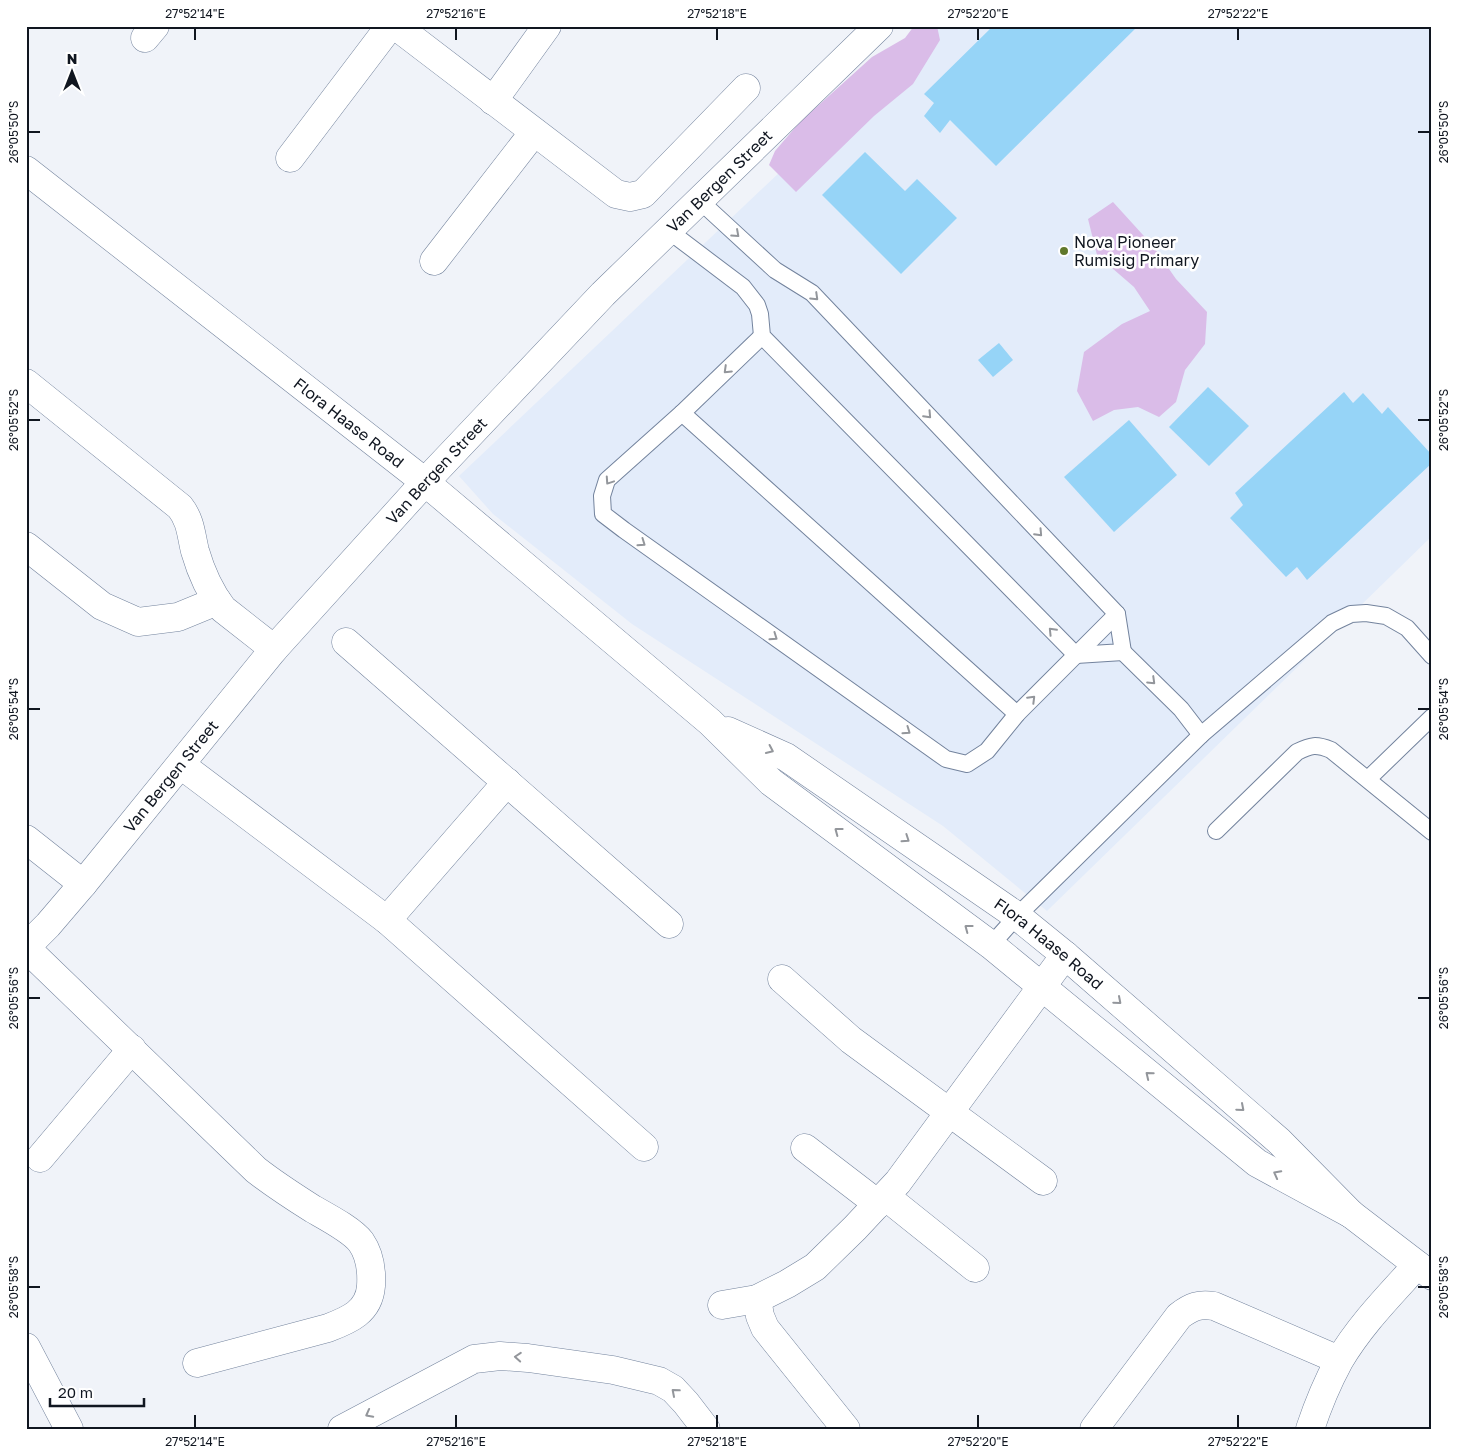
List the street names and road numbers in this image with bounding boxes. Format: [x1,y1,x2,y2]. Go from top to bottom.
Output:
street label: Van Bergen Street [662,125,776,237]
street label: Flora Haase Road [290,373,408,472]
street label: Van Bergen Street [382,413,491,528]
street label: Van Bergen Street [119,716,222,836]
street label: Flora Haase Road [991,893,1107,994]

